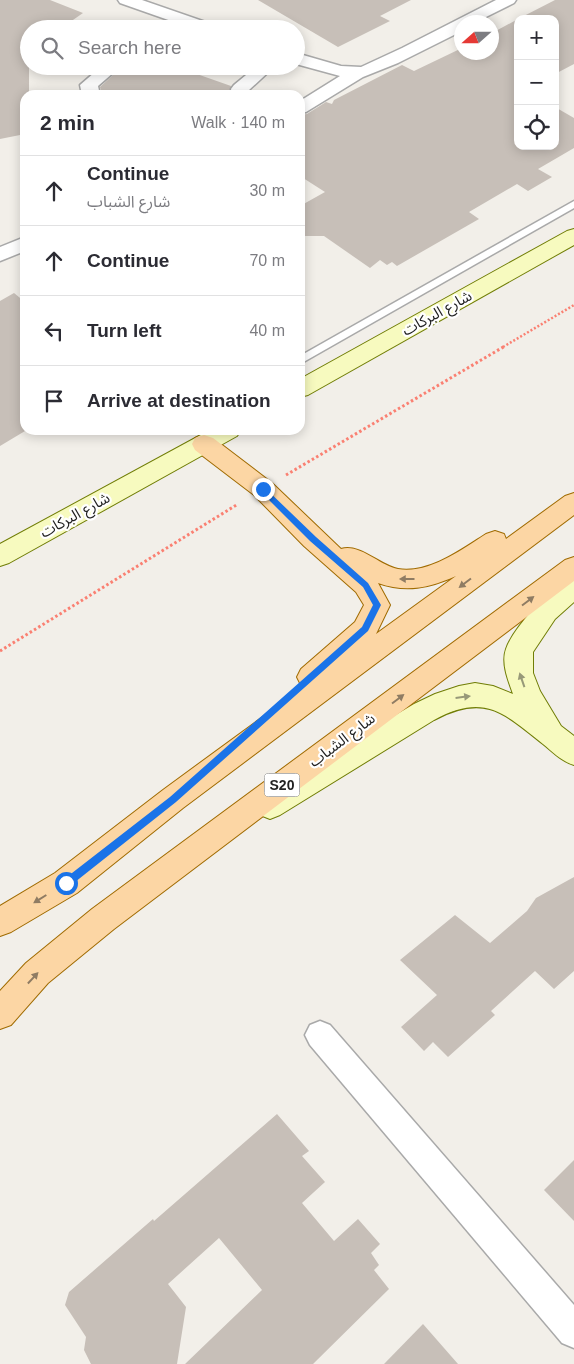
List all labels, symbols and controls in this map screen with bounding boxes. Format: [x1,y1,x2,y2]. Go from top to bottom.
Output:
north arrow [454,15,499,60]
map controls [514,15,559,150]
button: + [514,15,559,60]
search box [20,20,305,75]
icon: search [38,34,66,62]
text: Search here [78,37,182,58]
button: − [514,60,559,105]
button: locate [514,105,559,150]
text: 2 min [40,111,95,134]
text: Walk · 140 m [191,114,285,131]
text: Continue [87,163,169,184]
icon: ahead [40,177,68,205]
text: 30 m [249,182,285,199]
text: شارع الشباب [87,193,170,210]
icon: ahead [40,247,68,275]
text: Continue [87,250,169,271]
text: 70 m [249,252,285,269]
street label: شارع البركات [399,286,477,342]
icon: left [40,317,68,345]
text: Turn left [87,320,162,341]
text: 40 m [249,322,285,339]
icon: arrive [40,387,68,415]
text: Arrive at destination [87,390,271,411]
route end [252,478,275,501]
street label: شارع البركات [37,488,115,544]
one-way arrow [399,575,415,583]
one-way arrow [458,578,472,588]
one-way arrow [521,596,534,607]
one-way arrow [518,672,526,687]
one-way arrow [455,693,471,701]
one-way arrow [391,694,405,704]
street label: شارع الشباب [305,709,381,773]
road number: S20 [264,774,300,796]
route start [55,872,78,895]
one-way arrow [33,895,46,904]
one-way arrow [27,973,39,985]

